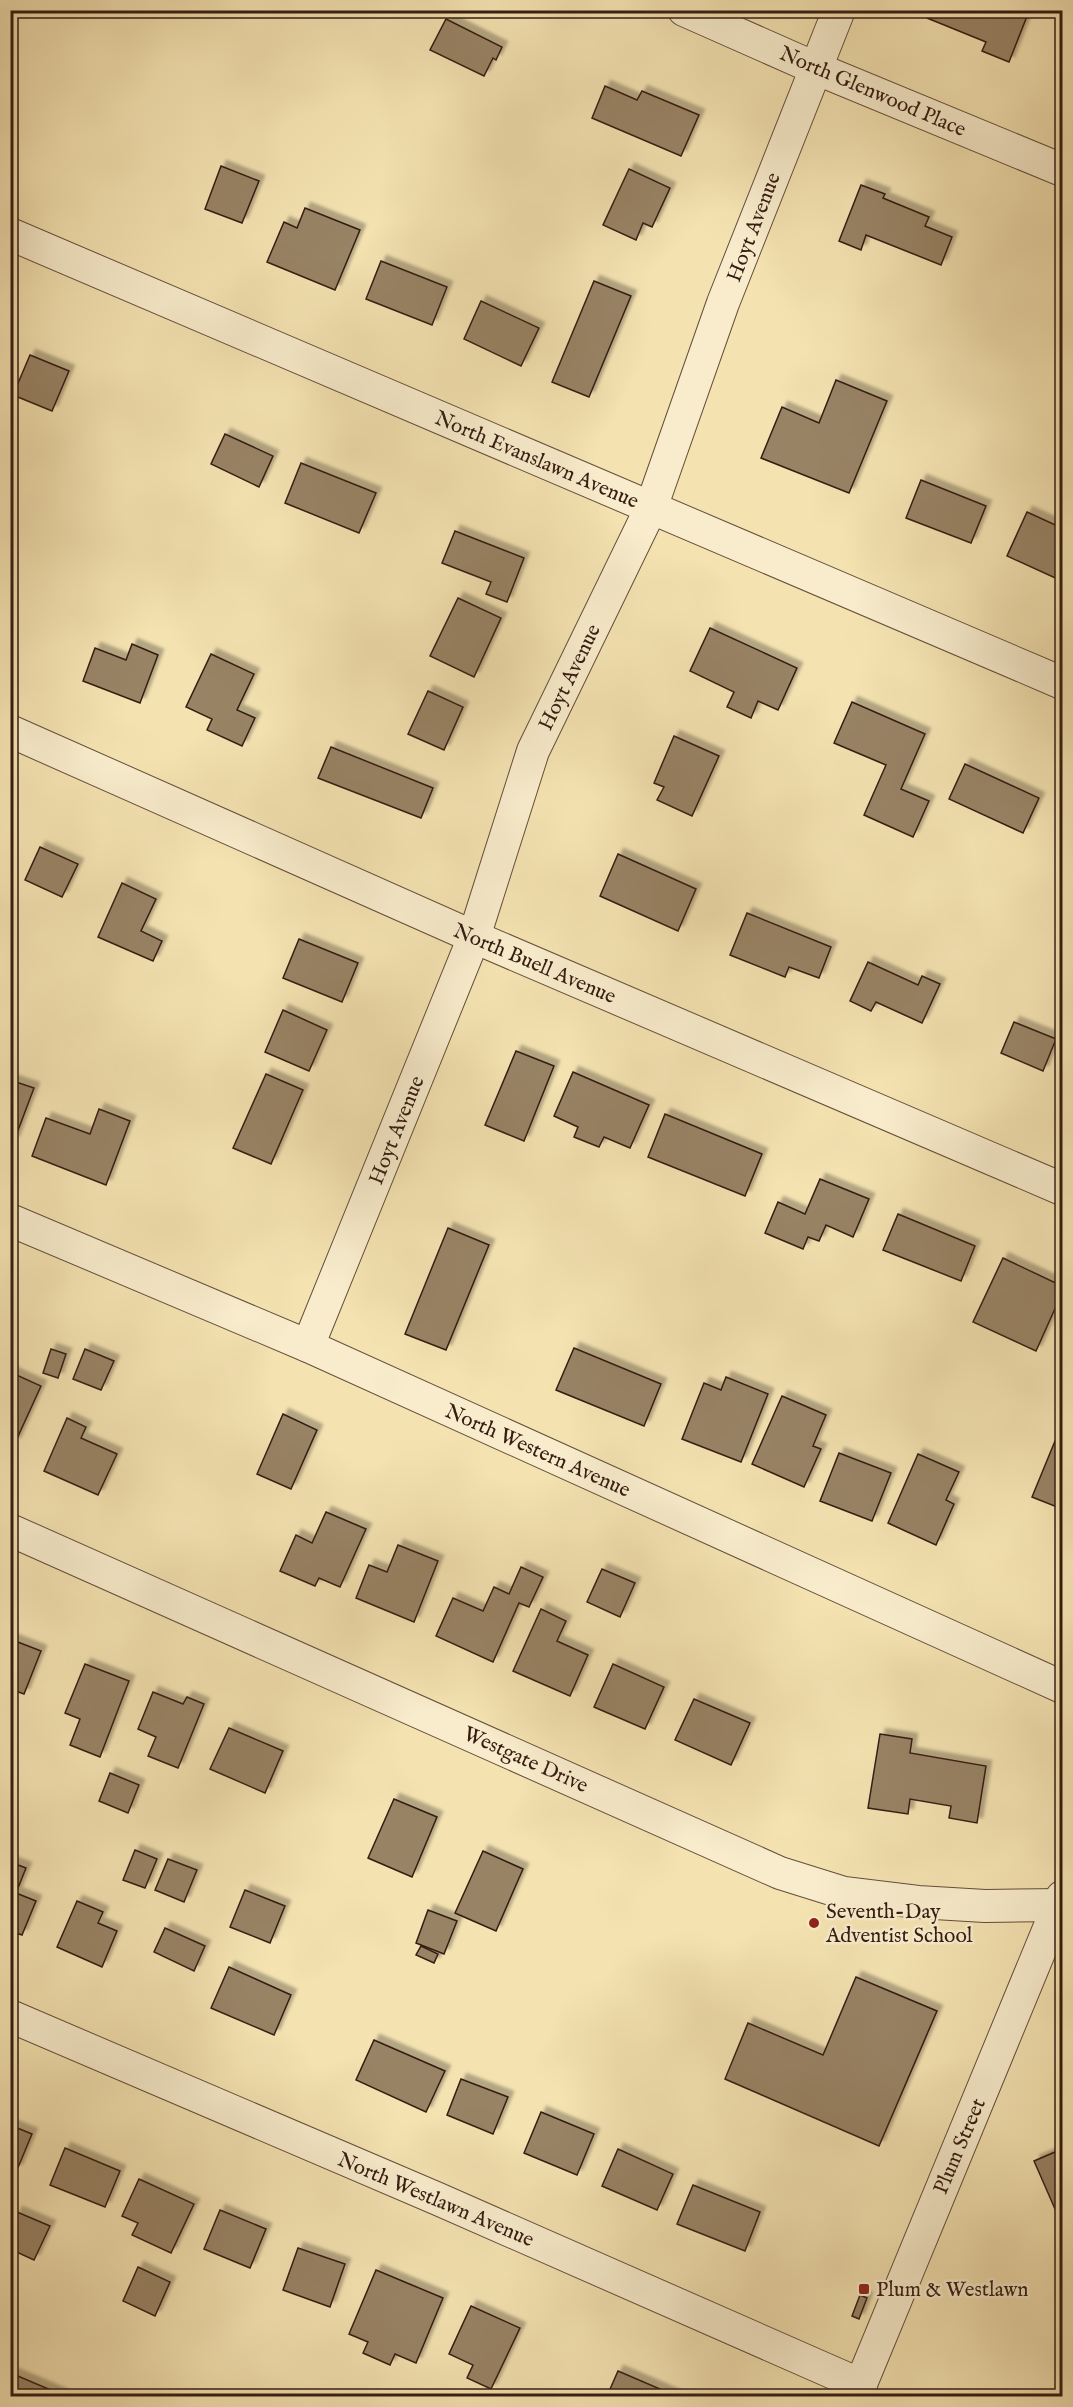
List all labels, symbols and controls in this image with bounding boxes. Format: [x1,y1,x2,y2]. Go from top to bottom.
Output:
street label: North Glenwood Place [775,41,970,144]
street label: Hoyt Avenue [721,169,788,286]
street label: North Evanslawn Avenue [430,405,643,516]
street label: Hoyt Avenue [533,620,608,735]
street label: North Buell Avenue [449,918,620,1011]
street label: Hoyt Avenue [363,1072,432,1189]
street label: North Western Avenue [441,1398,635,1505]
street label: Westgate Drive [459,1721,592,1800]
place label: Seventh-Day Adventist School [825,1899,973,1950]
marker: Seventh-Day Adventist School [807,1916,821,1930]
street label: Plum Street [928,2095,993,2199]
street label: North Westlawn Avenue [333,2147,538,2254]
place label: Plum & Westlawn [876,2277,1029,2304]
marker: Plum & Westlawn [857,2282,871,2296]

